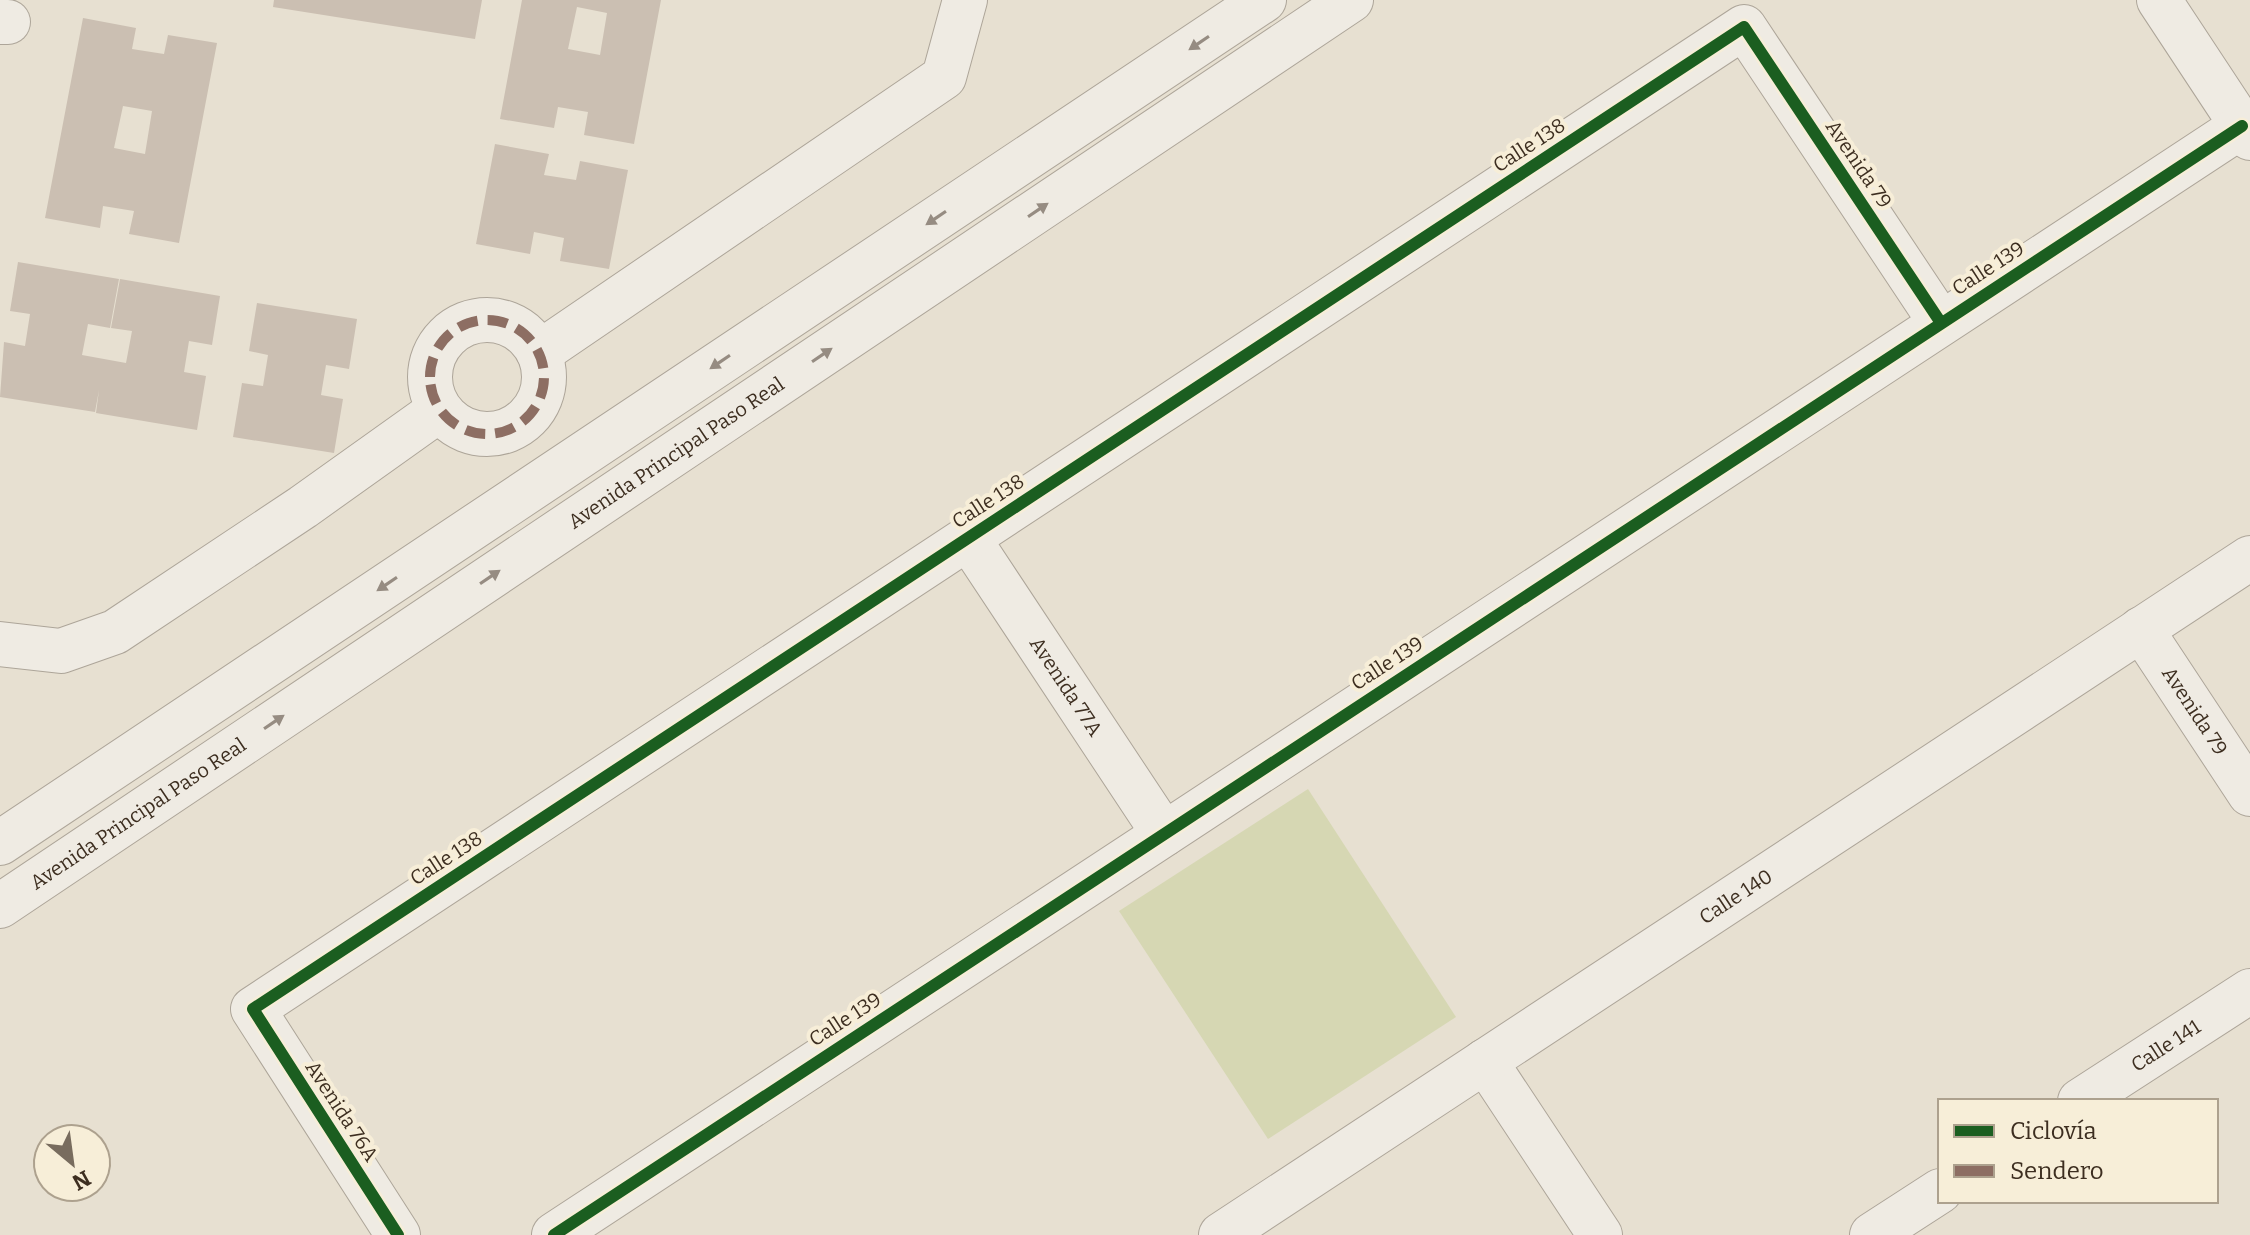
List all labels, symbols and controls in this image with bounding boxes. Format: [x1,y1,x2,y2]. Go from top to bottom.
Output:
one-way arrow [1189,35,1210,50]
street label: Calle 138 [1488,113,1570,177]
street label: Avenida 79 [1821,115,1897,213]
one-way arrow [1027,203,1049,218]
one-way arrow [926,210,947,225]
street label: Calle 139 [1947,236,2029,300]
one-way arrow [812,347,833,362]
one-way arrow [709,354,730,369]
street label: Avenida Principal Paso Real [564,372,789,534]
street label: Calle 138 [947,469,1029,533]
one-way arrow [479,571,501,585]
one-way arrow [376,576,398,591]
street label: Calle 139 [1346,631,1428,695]
street label: Avenida 77A [1025,632,1108,741]
street label: Avenida 79 [2157,662,2233,760]
one-way arrow [263,715,285,730]
street label: Avenida Principal Paso Real [25,732,251,895]
street label: Calle 138 [405,826,487,890]
street label: Calle 140 [1695,864,1777,929]
street label: Calle 139 [804,987,886,1051]
street label: Calle 141 [2126,1014,2205,1077]
street label: Avenida 76A [301,1056,384,1167]
legend [1938,1099,2218,1203]
text: Ciclovía [2010,1117,2097,1145]
north arrow [32,1123,112,1203]
text: Sendero [2010,1157,2104,1185]
text: N [67,1164,95,1196]

